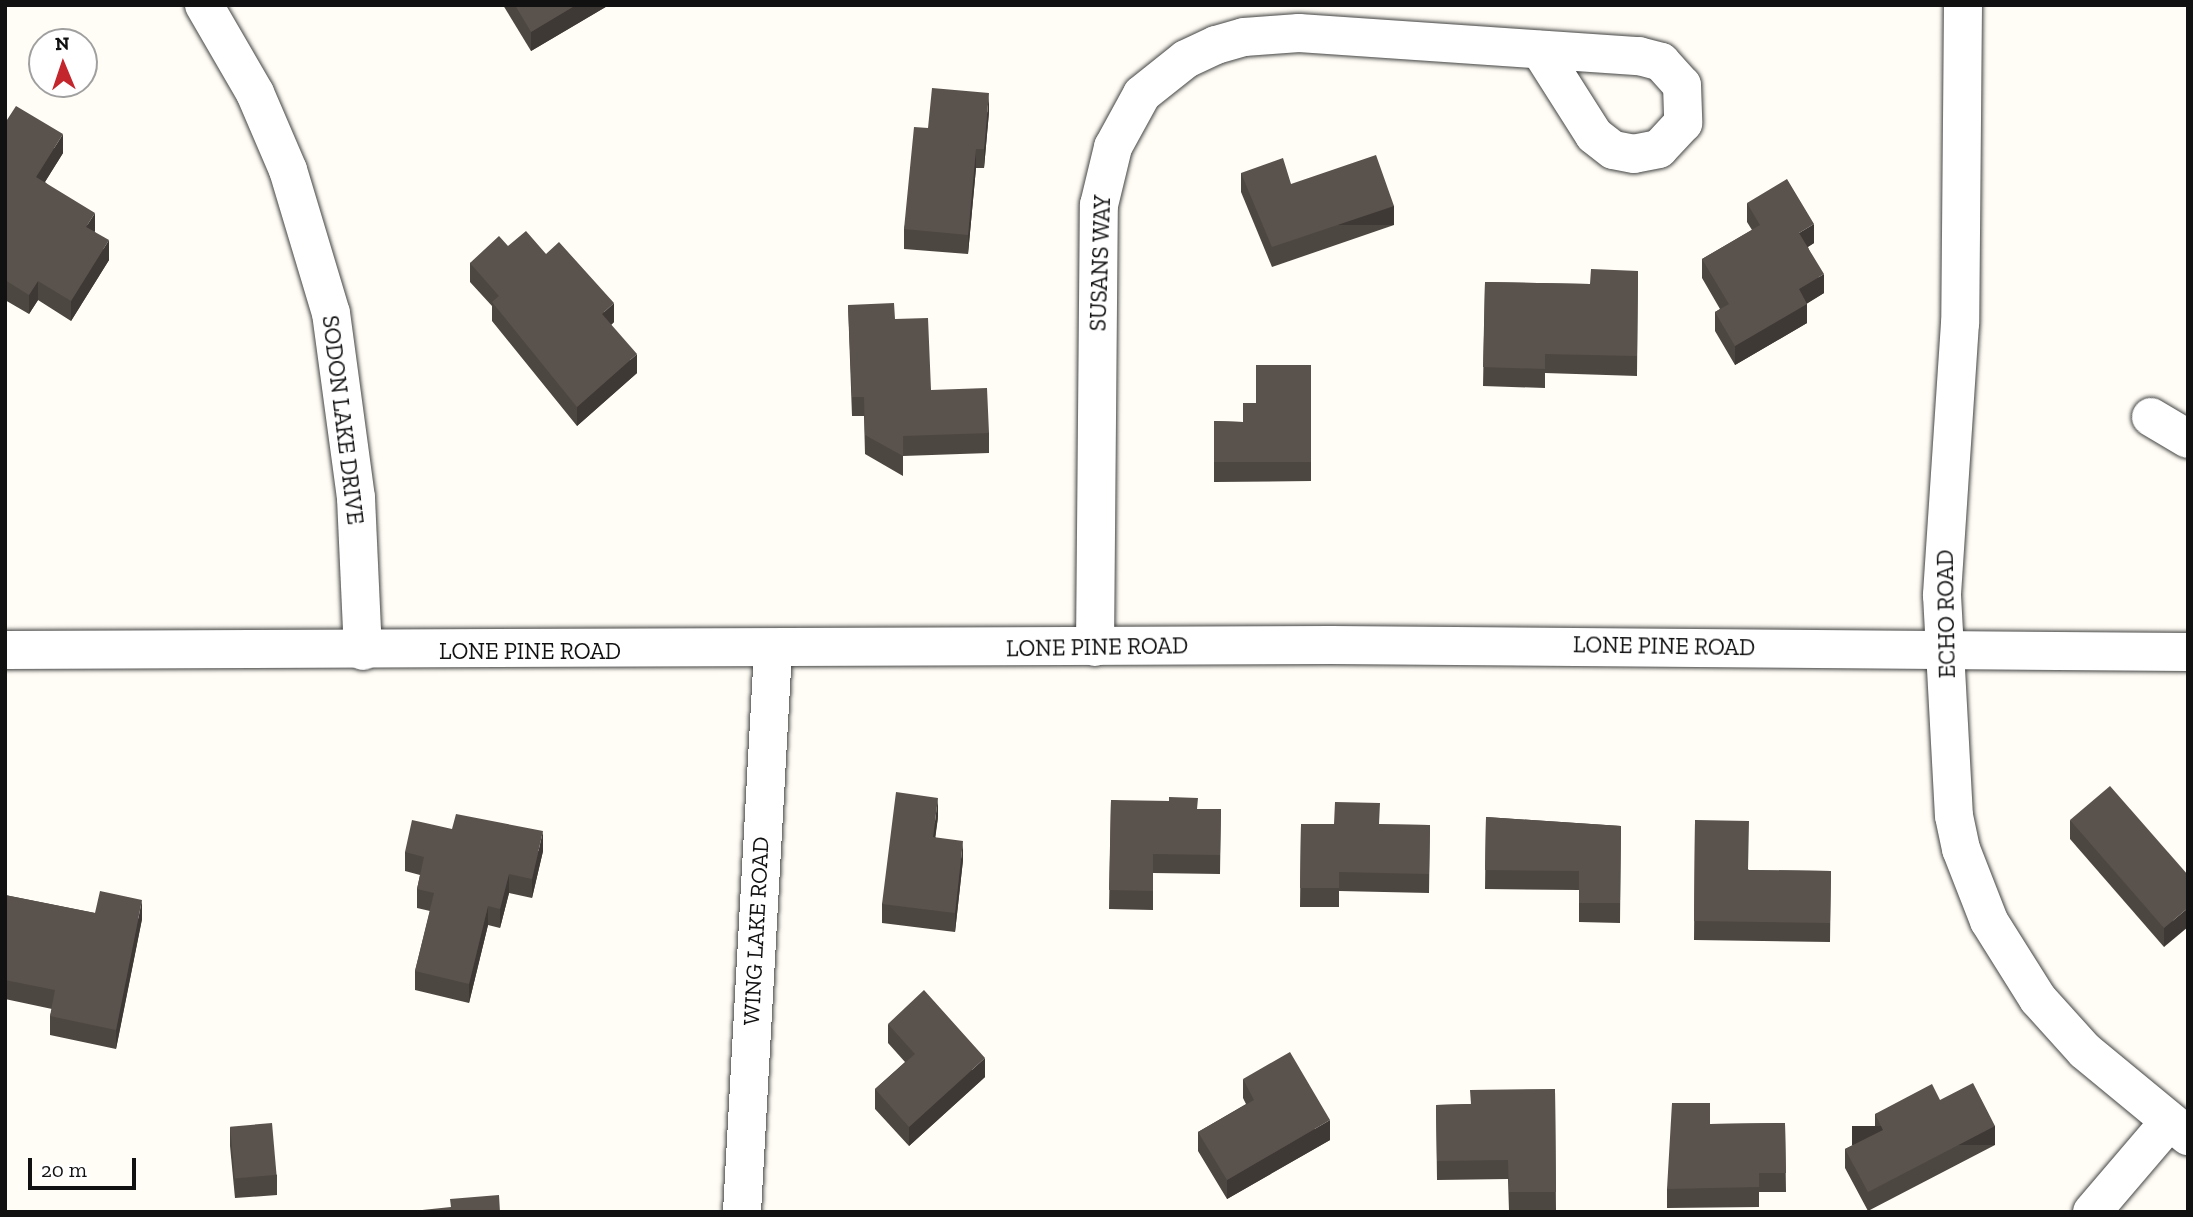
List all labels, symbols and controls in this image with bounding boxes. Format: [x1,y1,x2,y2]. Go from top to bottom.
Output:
north arrow [28,28,98,98]
text: N [55,32,70,55]
street label: SUSANS WAY [1084,194,1116,332]
street label: SODON LAKE DRIVE [316,314,370,526]
street label: ECHO ROAD [1931,549,1961,679]
street label: LONE PINE ROAD [1573,631,1755,661]
street label: LONE PINE ROAD [1006,632,1188,662]
street label: LONE PINE ROAD [439,637,621,665]
street label: WING LAKE ROAD [737,836,775,1026]
scale bar [32,1144,140,1188]
text: 20 m [41,1157,87,1182]

